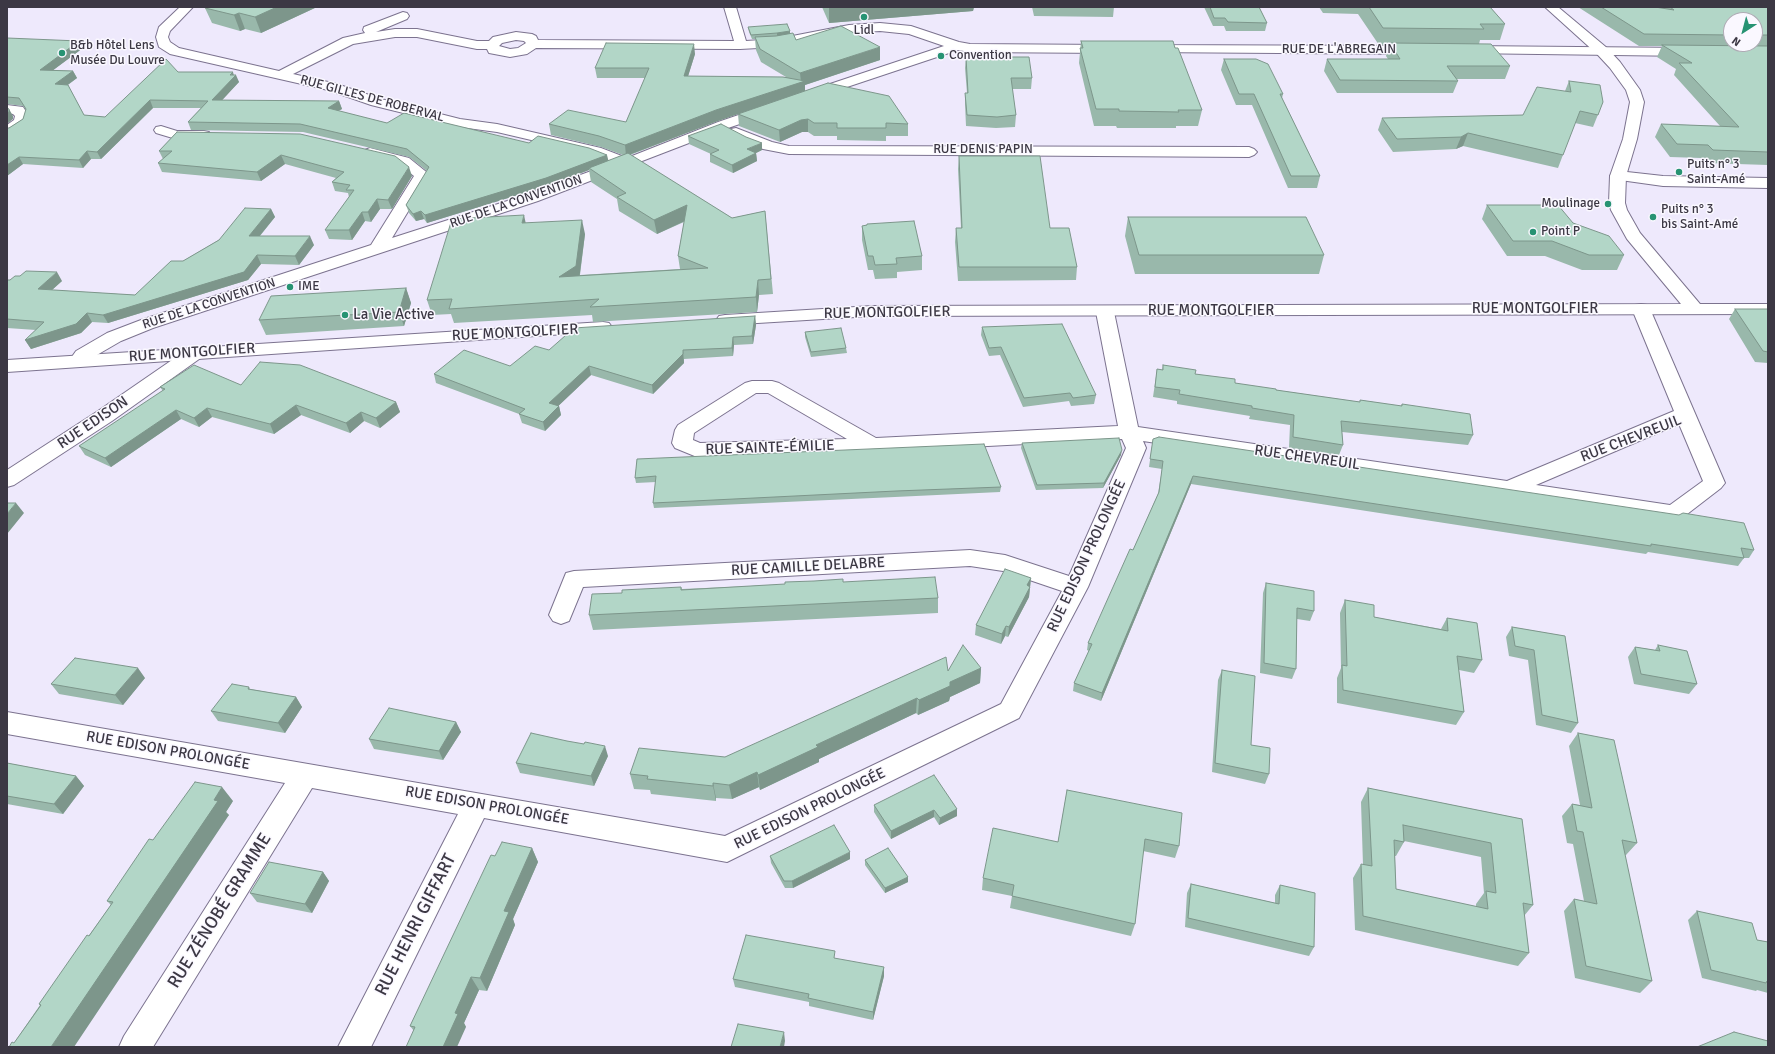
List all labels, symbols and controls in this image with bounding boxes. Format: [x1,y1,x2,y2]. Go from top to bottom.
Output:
marker: Lidl [859,12,869,22]
north arrow [1723,12,1763,52]
place label: Lidl [854,23,874,39]
text: N [1729,34,1743,49]
place label: B&b Hôtel Lens Musée Du Louvre [70,38,165,69]
street label: RUE DE L'ABREGAIN [1282,42,1396,58]
marker: B&b Hôtel Lens Musée Du Louvre [57,48,67,58]
place label: Convention [949,48,1012,64]
marker: Convention [936,51,946,61]
street label: RUE GILLES DE ROBERVAL [298,72,446,126]
street label: RUE DENIS PAPIN [933,142,1033,158]
place label: Puits n° 3 Saint-Amé [1687,157,1745,188]
marker: Puits n° 3 Saint-Amé [1674,167,1684,177]
street label: RUE DE LA CONVENTION [448,172,584,232]
place label: Moulinage [1541,196,1600,212]
marker: Moulinage [1603,199,1613,209]
place label: Puits n° 3 bis Saint-Amé [1661,202,1738,233]
marker: Puits n° 3 bis Saint-Amé [1648,212,1658,222]
place label: Point P [1541,224,1580,240]
marker: Point P [1528,227,1538,237]
street label: RUE DE LA CONVENTION [140,275,278,333]
place label: IME [298,279,320,295]
marker: IME [285,282,295,292]
street label: RUE MONTGOLFIER [1472,300,1598,318]
street label: RUE MONTGOLFIER [1148,302,1274,320]
street label: RUE MONTGOLFIER [824,303,950,323]
place label: La Vie Active [353,306,435,324]
marker: La Vie Active [340,310,350,320]
street label: RUE MONTGOLFIER [451,321,579,345]
street label: RUE MONTGOLFIER [128,340,256,366]
street label: RUE EDISON [54,393,132,453]
street label: RUE CHEVREUIL [1578,412,1684,466]
street label: RUE SAINTE-ÉMILIE [705,437,835,459]
street label: RUE CHEVREUIL [1253,442,1361,474]
street label: RUE EDISON PROLONGÉE [1044,477,1130,635]
street label: RUE CAMILLE DELABRE [731,554,885,580]
street label: RUE EDISON PROLONGÉE [85,728,251,774]
street label: RUE EDISON PROLONGÉE [731,764,889,854]
street label: RUE EDISON PROLONGÉE [404,783,570,829]
street label: RUE ZÉNOBÉ GRAMME [163,829,277,993]
street label: RUE HENRI GIFFART [371,850,461,1000]

